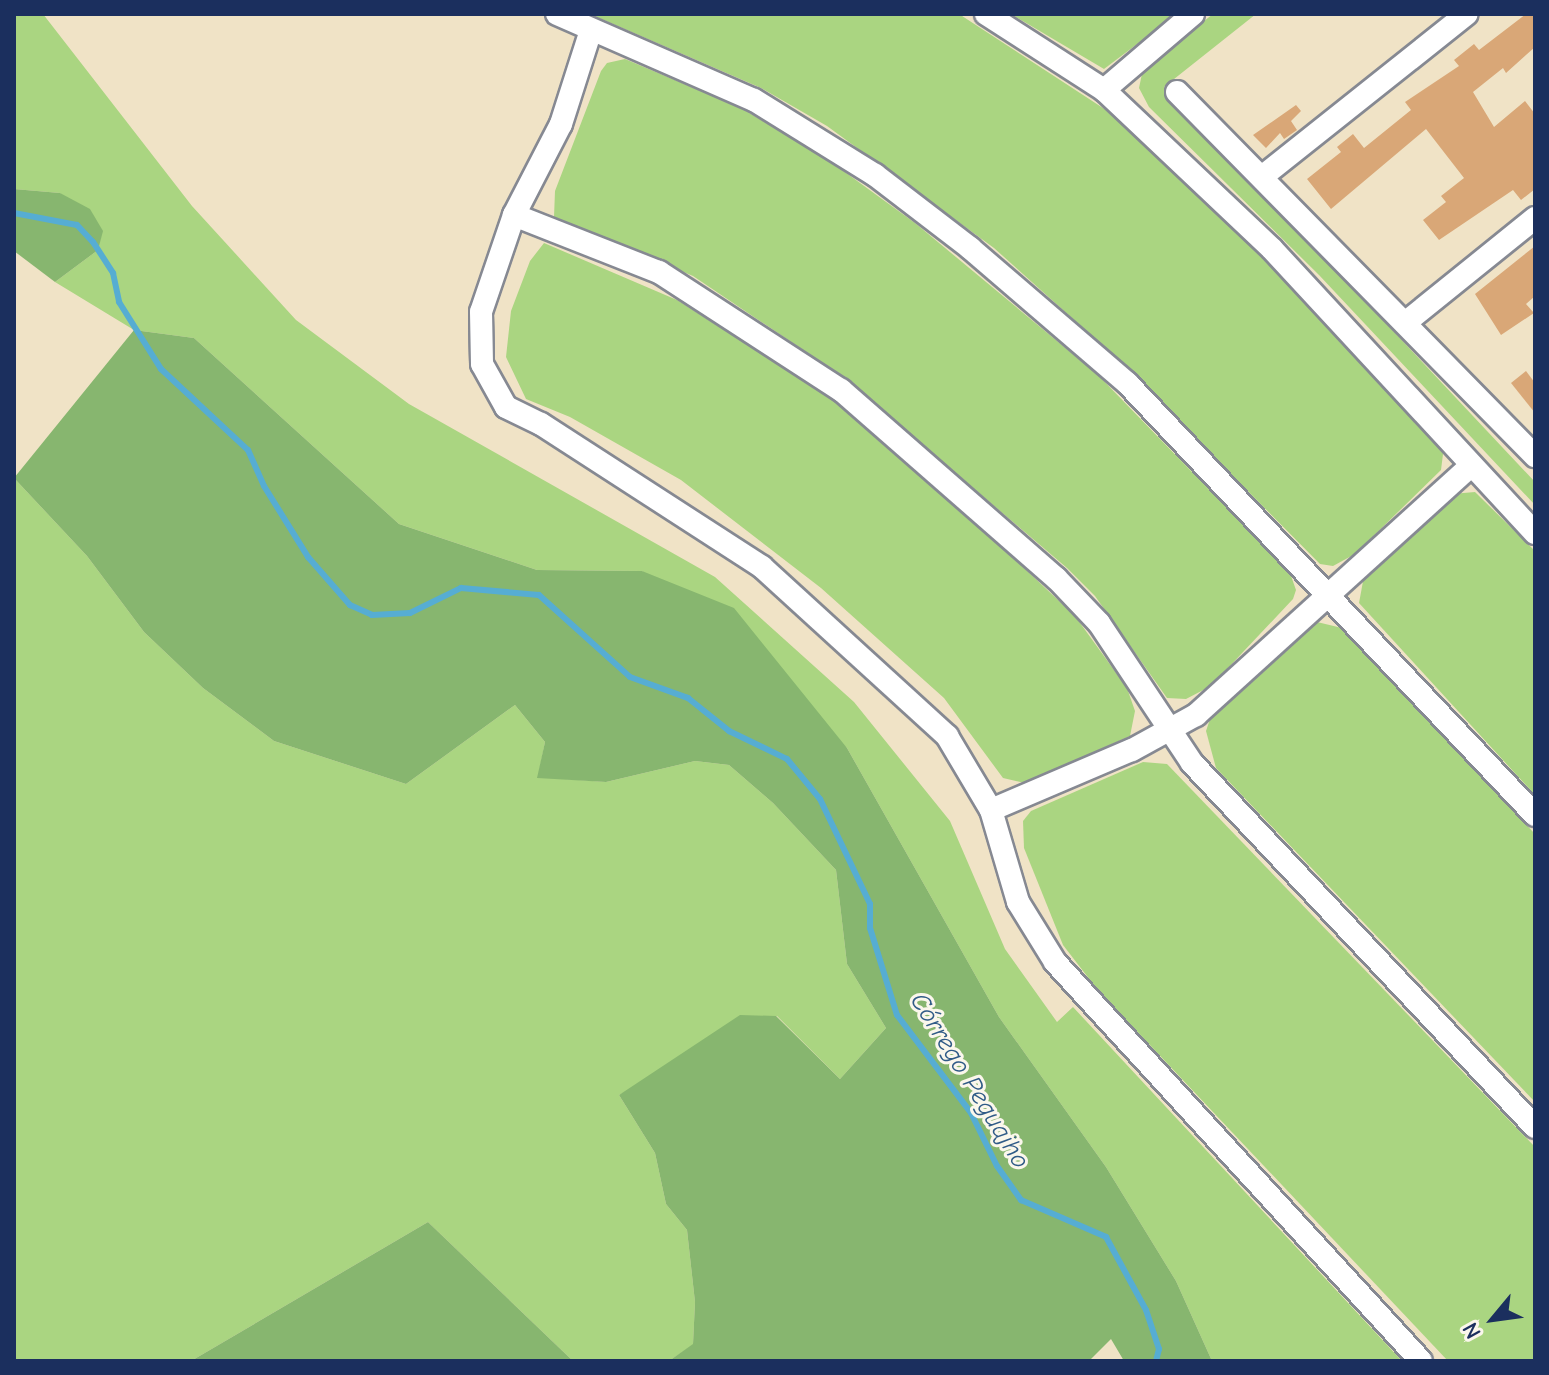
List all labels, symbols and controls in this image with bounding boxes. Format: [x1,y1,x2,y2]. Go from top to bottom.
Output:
water label: Córrego Peguajho [902,987,1036,1175]
north arrow [1453,1279,1533,1359]
text: N [1457,1318,1487,1343]

